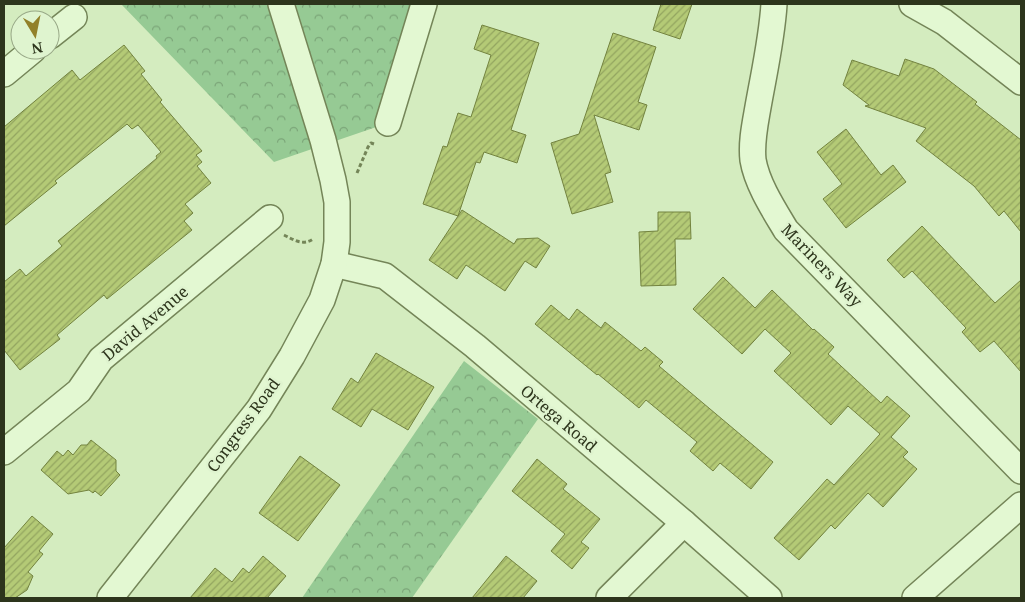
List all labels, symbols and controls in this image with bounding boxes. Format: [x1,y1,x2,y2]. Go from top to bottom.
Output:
north arrow [10,10,60,60]
text: N [30,38,44,59]
street label: Mariners Way [777,219,868,312]
street label: David Avenue [97,280,193,366]
street label: Congress Road [201,373,285,476]
street label: Ortega Road [516,379,602,457]

